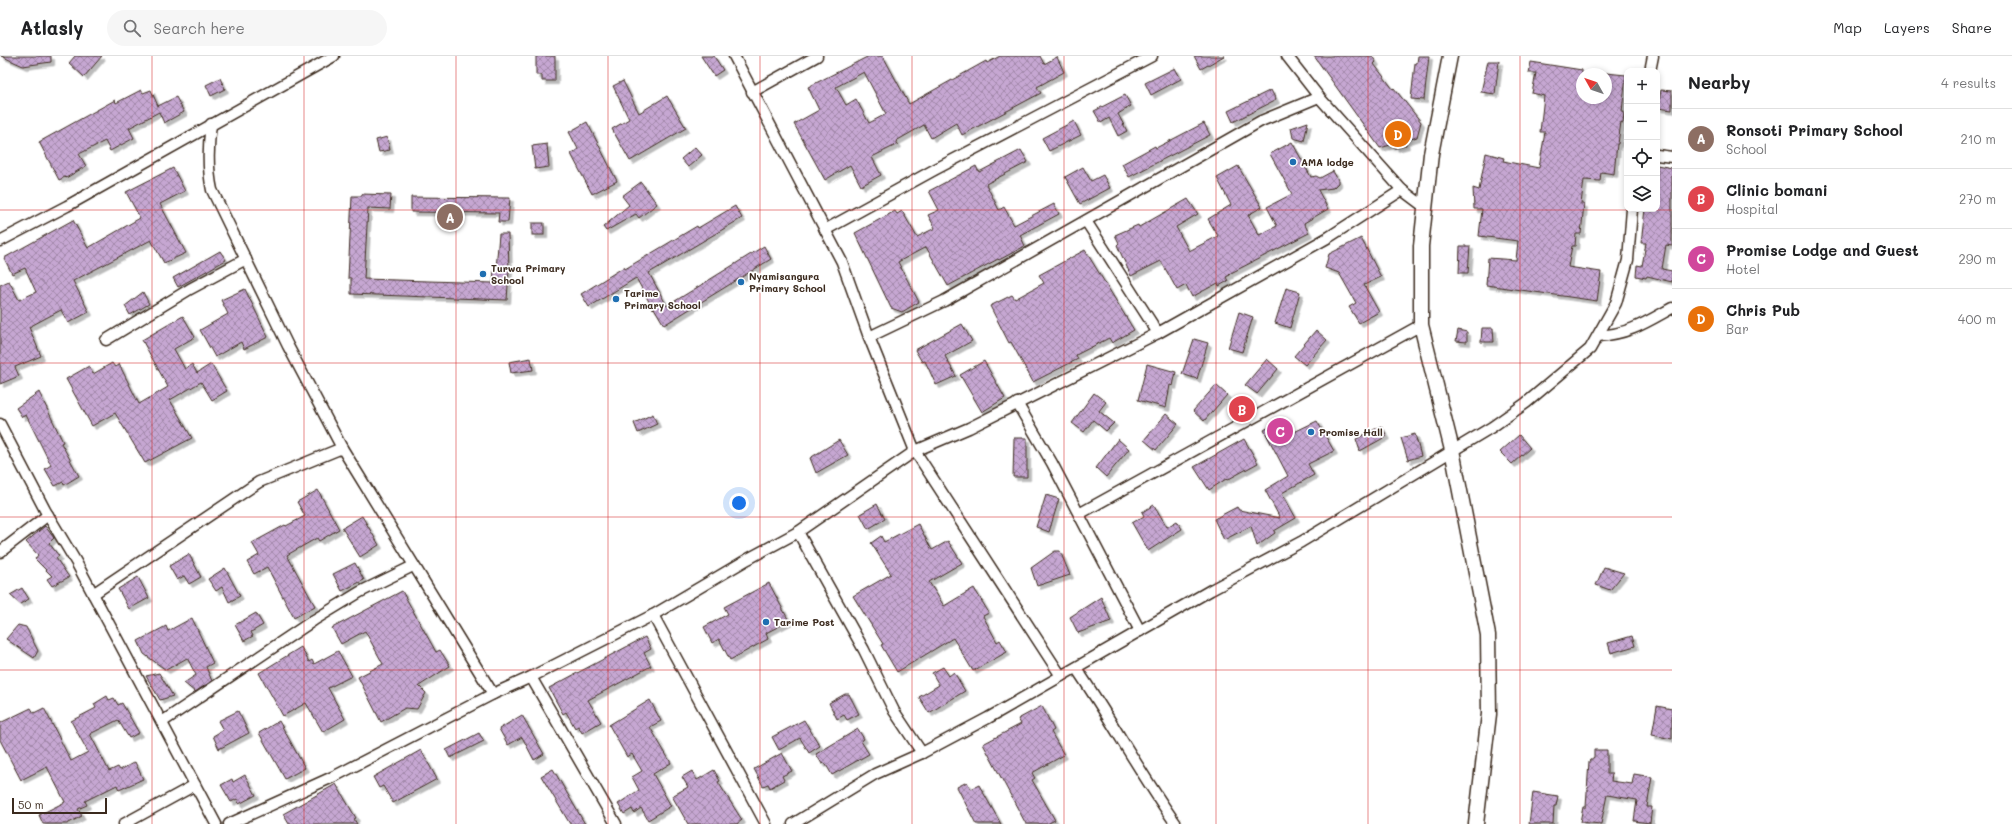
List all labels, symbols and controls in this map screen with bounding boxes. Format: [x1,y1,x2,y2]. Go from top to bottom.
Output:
search box [107,10,387,46]
text: Atlasly [20,15,83,40]
icon: search [121,17,143,39]
text: Search here [153,18,245,38]
text: Map [1833,18,1862,37]
text: Layers [1884,18,1930,37]
text: Share [1952,18,1992,37]
north arrow [1576,68,1612,104]
map controls [1624,68,1660,212]
button: + [1624,68,1660,104]
text: Nearby [1688,71,1750,93]
text: 4 results [1941,74,1996,91]
button: − [1624,104,1660,140]
pin: D [1385,119,1411,149]
text: Ronsoti Primary School [1726,120,1903,140]
text: A [1696,130,1706,147]
text: 210 m [1960,130,1996,147]
button: locate [1624,140,1660,176]
text: School [1726,140,1767,157]
place label: AMA lodge [1301,155,1354,169]
marker: AMA lodge [1288,157,1298,167]
button: layers [1624,176,1660,212]
text: Clinic bomani [1726,180,1828,200]
text: B [1697,190,1705,207]
text: 270 m [1959,190,1996,207]
text: Hospital [1726,200,1778,217]
pin: A [437,202,463,232]
text: Promise Lodge and Guest [1726,240,1919,260]
text: C [1696,250,1706,267]
text: 290 m [1959,250,1996,267]
text: Hotel [1726,260,1760,277]
place label: Turwa Primary School [491,261,566,287]
marker: Turwa Primary School [478,269,488,279]
place label: Nyamisangura Primary School [749,269,826,295]
marker: Nyamisangura Primary School [736,277,746,287]
place label: Tarime Primary School [624,286,701,312]
marker: Tarime Primary School [611,294,621,304]
text: Chris Pub [1726,300,1800,320]
text: D [1696,310,1706,327]
text: 400 m [1958,310,1996,327]
text: Bar [1726,320,1749,337]
pin: B [1229,394,1255,424]
pin: C [1267,416,1293,446]
place label: Promise Hall [1319,425,1383,439]
marker: Promise Hall [1306,427,1316,437]
your location [729,493,749,513]
place label: Tarime Post [774,615,835,629]
marker: Tarime Post [761,617,771,627]
scale bar [12,796,107,815]
text: 50 m [18,797,44,812]

